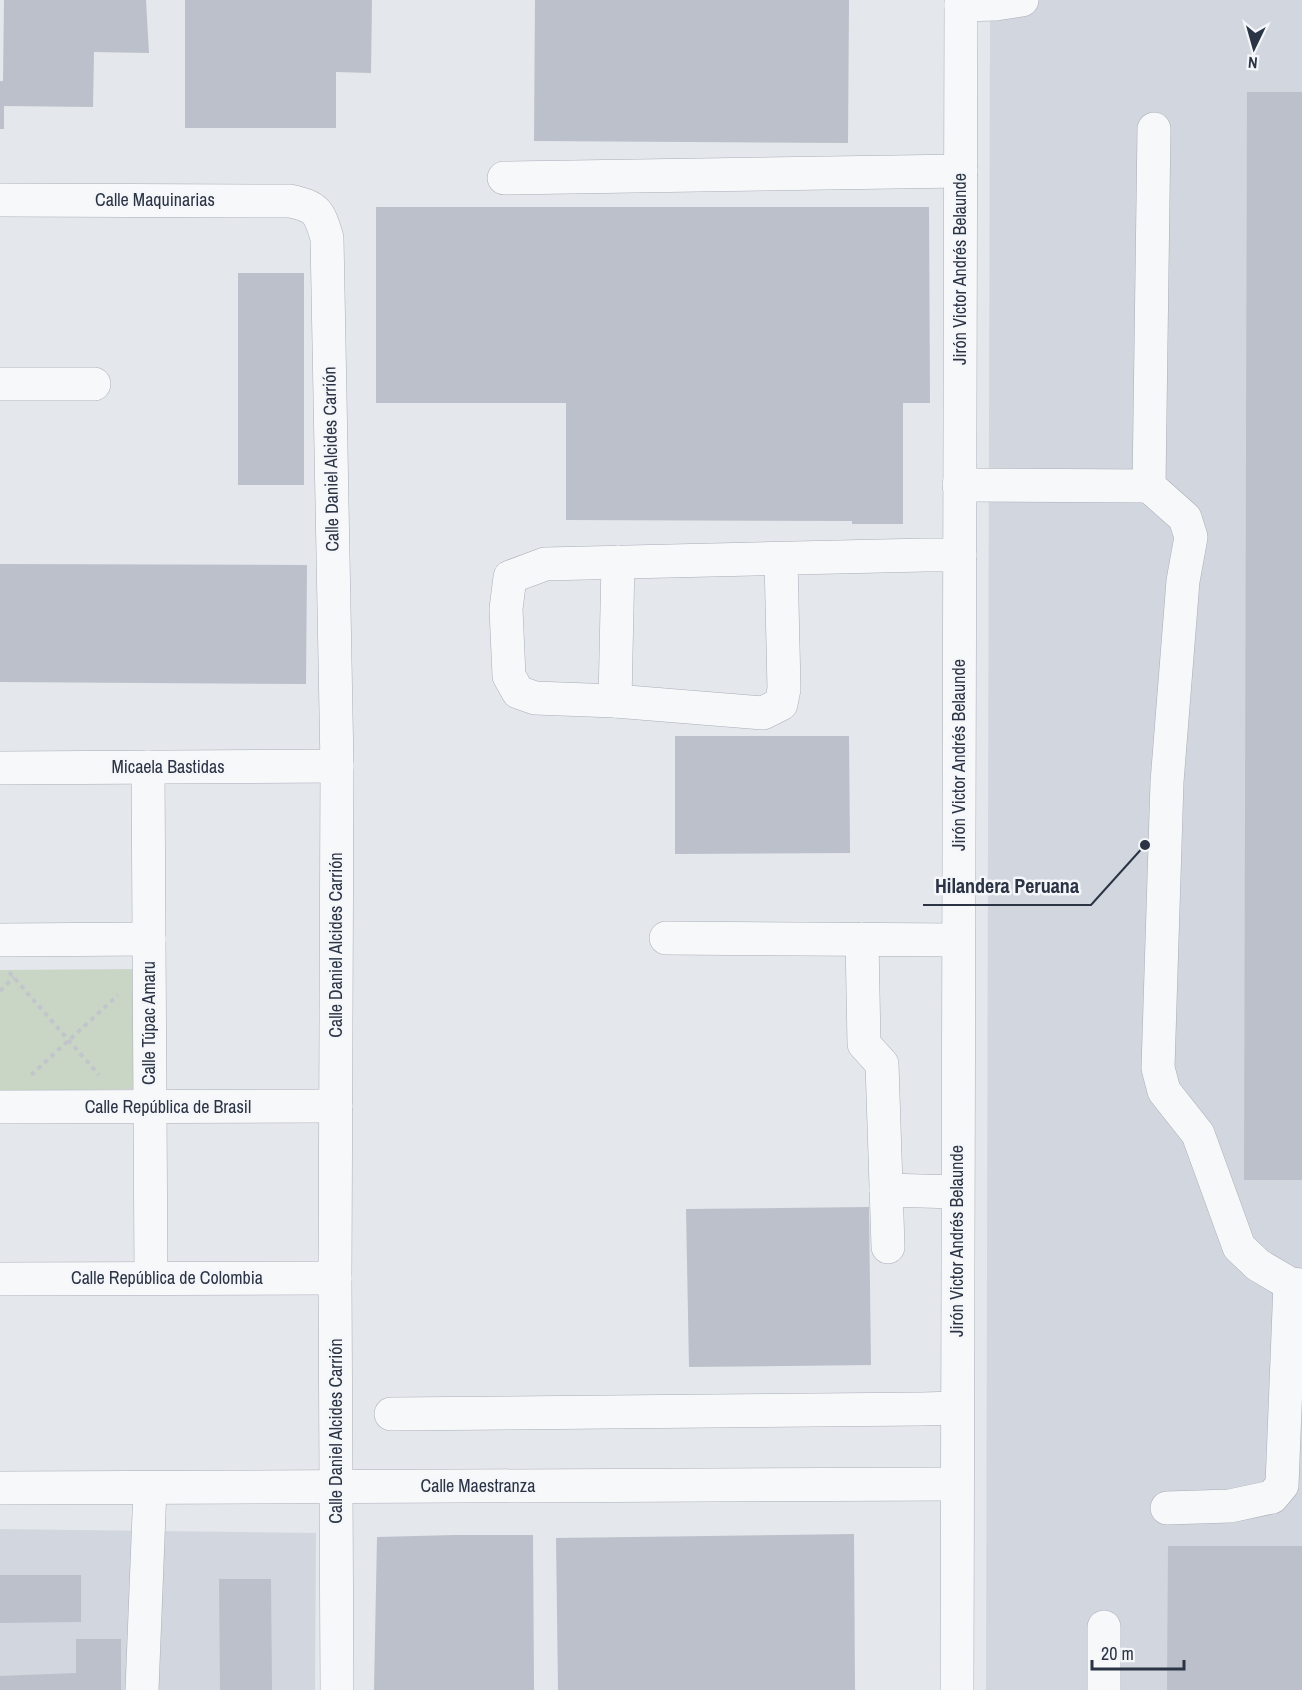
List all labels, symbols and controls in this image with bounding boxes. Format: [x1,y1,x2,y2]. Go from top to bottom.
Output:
north arrow [1224,18,1284,78]
text: N [1247,52,1258,74]
street label: Jirón Victor Andrés Belaunde [947,173,972,365]
street label: Calle Maquinarias [95,187,215,212]
street label: Calle Daniel Alcides Carrión [316,366,345,552]
street label: Jirón Victor Andrés Belaunde [946,659,971,851]
street label: Micaela Bastidas [111,754,225,779]
street label: Calle Daniel Alcides Carrión [323,852,348,1038]
callout: Hilandera Peruana [923,867,1091,905]
text: Hilandera Peruana [935,872,1079,899]
street label: Calle Túpac Amaru [136,961,161,1085]
street label: Calle República de Brasil [85,1094,251,1119]
street label: Jirón Victor Andrés Belaunde [944,1145,969,1337]
street label: Calle República de Colombia [71,1265,263,1290]
street label: Calle Daniel Alcides Carrión [323,1338,348,1524]
street label: Calle Maestranza [421,1473,535,1498]
scale bar [1092,1633,1184,1671]
text: 20 m [1101,1641,1134,1666]

